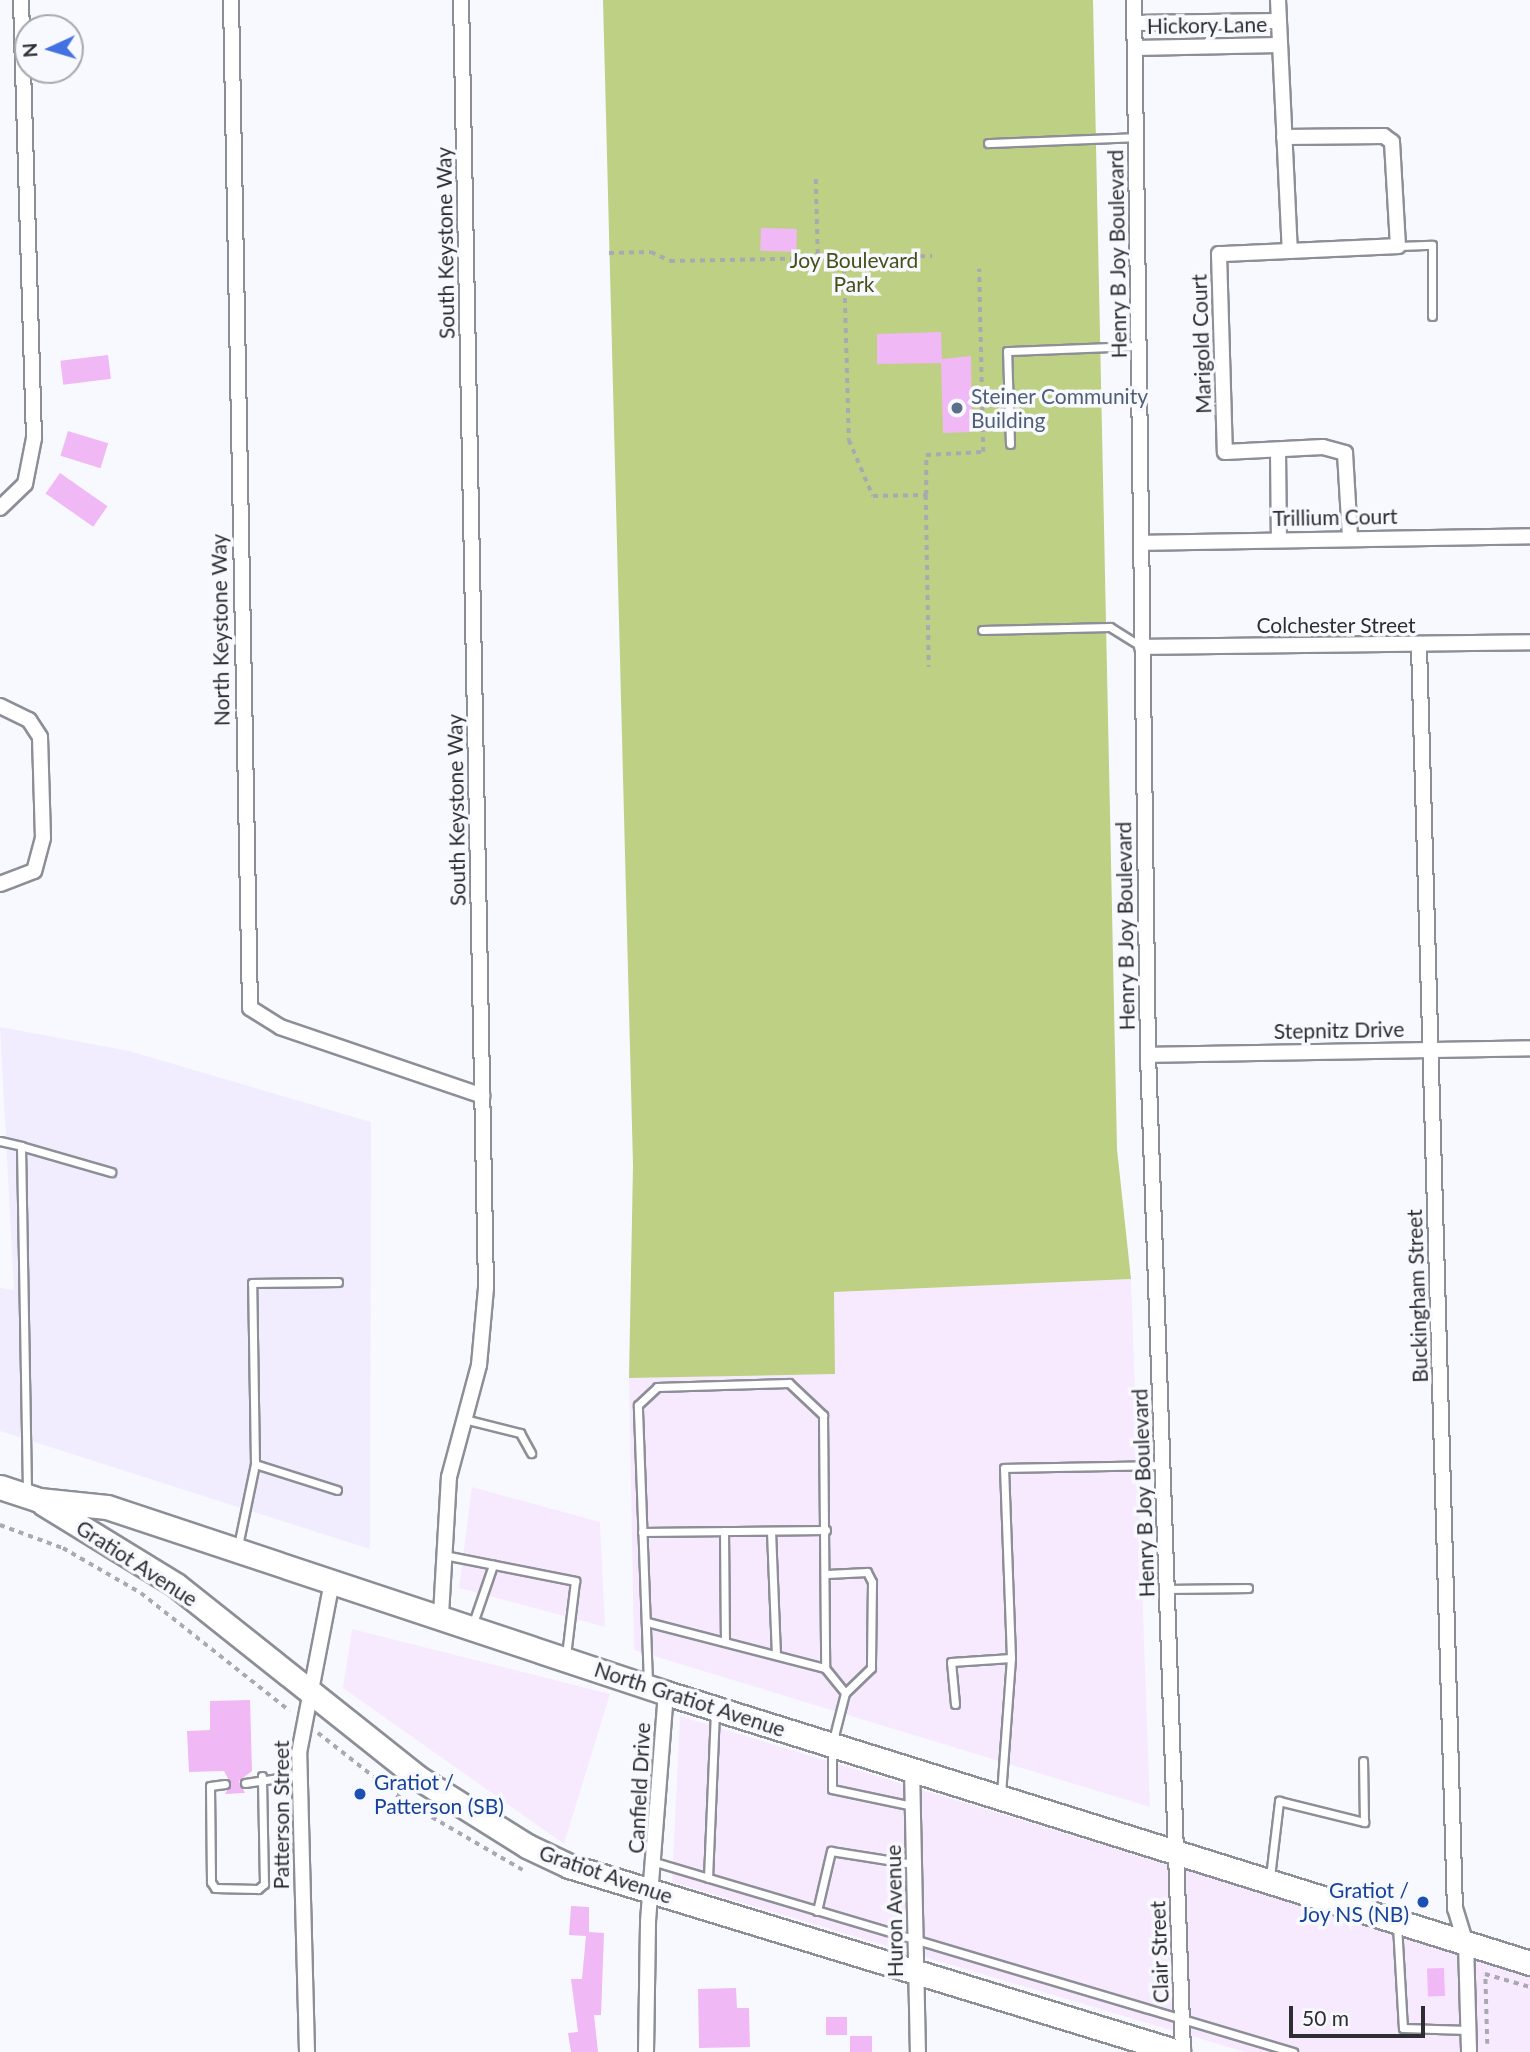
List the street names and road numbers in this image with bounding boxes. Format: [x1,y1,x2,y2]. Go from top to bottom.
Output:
street label: Hickory Lane [1146,11,1268,39]
street label: South Keystone Way [431,147,459,339]
street label: Henry B Joy Boulevard [1103,149,1131,359]
street label: Marigold Court [1186,274,1216,414]
street label: Trillium Court [1272,503,1398,531]
street label: North Keystone Way [206,533,234,727]
street label: Colchester Street [1256,612,1416,638]
street label: South Keystone Way [442,714,470,906]
street label: Henry B Joy Boulevard [1111,821,1139,1031]
street label: Stepnitz Drive [1274,1016,1404,1044]
street label: Buckingham Street [1401,1209,1433,1383]
street label: Henry B Joy Boulevard [1127,1387,1159,1599]
street label: Gratiot Avenue [71,1514,203,1612]
street label: North Gratiot Avenue [591,1656,789,1742]
street label: Canfield Drive [623,1722,655,1854]
street label: Patterson Street [268,1741,294,1889]
street label: Gratiot Avenue [536,1839,676,1909]
street label: Huron Avenue [880,1844,908,1978]
street label: Clair Street [1145,1900,1173,2004]

